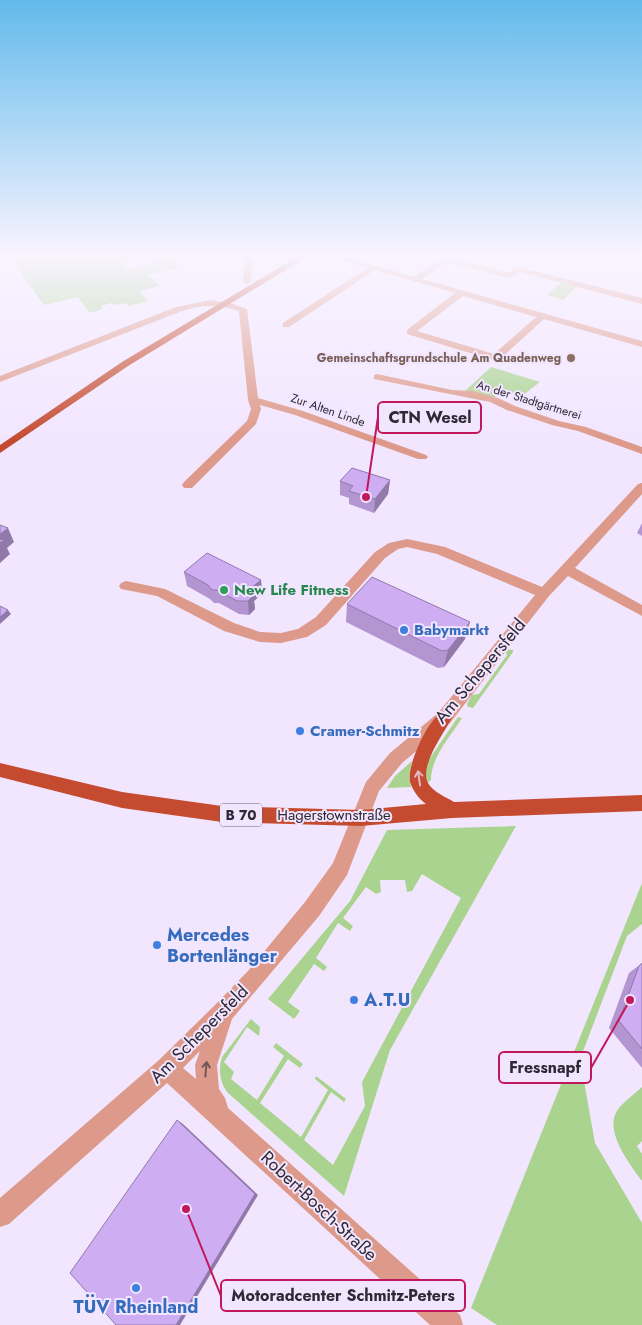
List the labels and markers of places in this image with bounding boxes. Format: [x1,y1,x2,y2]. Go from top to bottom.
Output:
place label: Gemeinschaftsgrundschule Am Quadenweg [317,349,561,367]
marker: Gemeinschaftsgrundschule Am Quadenweg [565,352,577,364]
callout: CTN Wesel [378,402,481,433]
place label: New Life Fitness [234,579,349,601]
marker: New Life Fitness [218,584,230,596]
place label: Babymarkt [414,619,489,641]
marker: Babymarkt [398,624,410,636]
place label: Cramer-Schmitz [310,720,420,742]
marker: Cramer-Schmitz [294,725,306,737]
place label: Mercedes Bortenlänger [167,922,278,969]
marker: Mercedes Bortenlänger [151,939,163,951]
place label: A.T.U [363,987,410,1013]
marker: A.T.U [348,994,360,1006]
callout: Fressnapf [499,1052,591,1083]
callout: Motoradcenter Schmitz-Peters [221,1280,465,1311]
marker: TÜV Rheinland [130,1282,142,1294]
place label: TÜV Rheinland [74,1294,198,1320]

